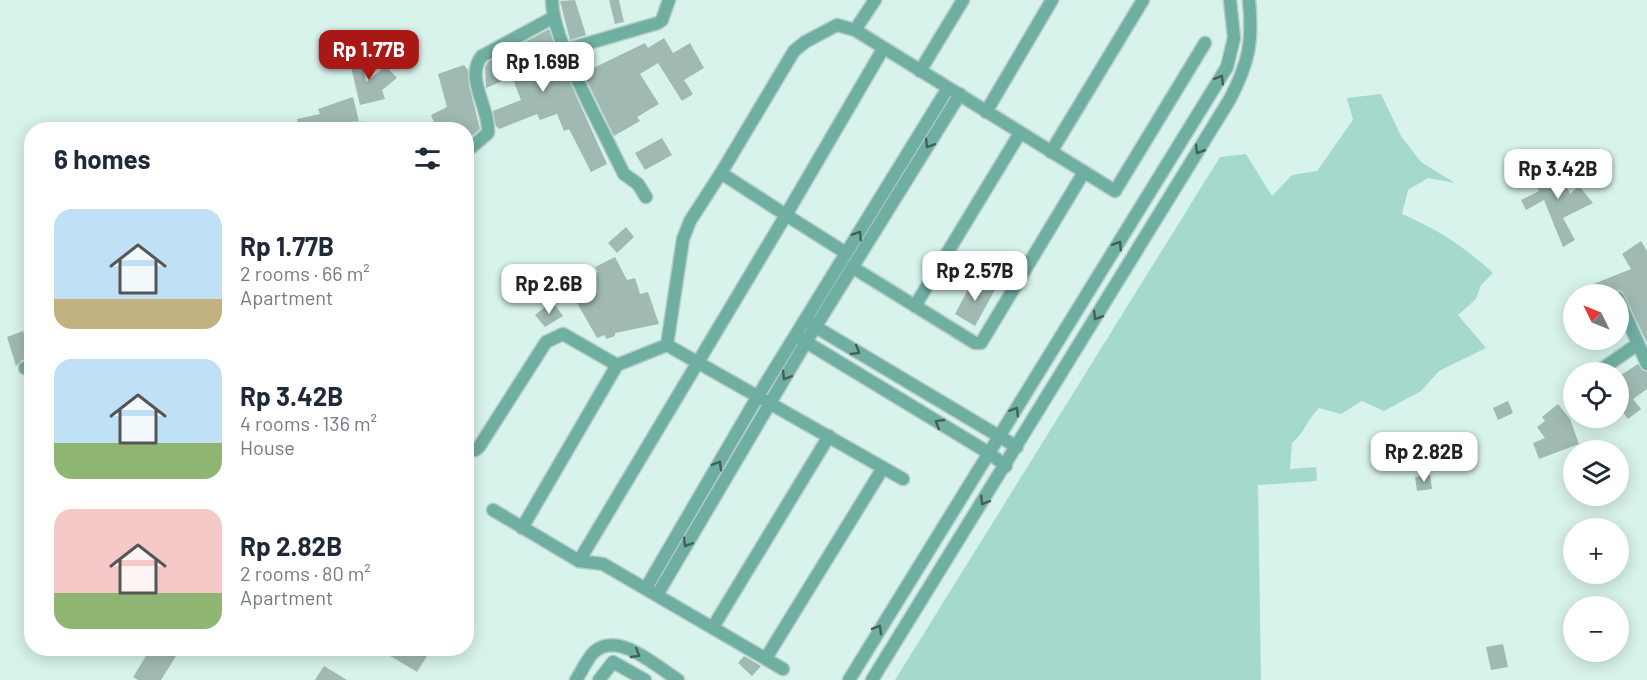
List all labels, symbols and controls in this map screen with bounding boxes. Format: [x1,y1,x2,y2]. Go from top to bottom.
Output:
pin: Rp 1.77B [307,30,431,81]
text: Rp 1.77B [333,37,405,61]
pin: Rp 1.69B [481,42,605,93]
text: Rp 1.69B [506,49,580,73]
one-way arrow [1213,75,1225,85]
one-way arrow [924,138,936,148]
icon: filters [411,142,444,175]
text: 6 homes [54,143,151,174]
one-way arrow [1194,144,1206,154]
pin: Rp 3.42B [1496,149,1620,200]
text: Rp 3.42B [1518,156,1598,180]
text: Rp 1.77B [240,230,334,261]
one-way arrow [850,231,862,241]
icon: home [102,233,174,305]
one-way arrow [1111,241,1123,251]
pin: Rp 2.57B [913,251,1037,302]
text: Rp 2.57B [936,258,1014,282]
text: 2 rooms · 66 m² [240,261,370,285]
pin: Rp 2.6B [494,264,604,315]
text: Rp 2.6B [515,271,583,295]
north arrow [1563,284,1629,350]
map controls [1563,284,1629,662]
text: Apartment [240,285,333,309]
one-way arrow [1093,310,1105,320]
one-way arrow [850,344,860,355]
button: locate [1563,362,1629,428]
one-way arrow [782,370,794,380]
text: Rp 3.42B [240,380,343,411]
icon: home [102,383,174,455]
one-way arrow [1008,406,1019,417]
text: 4 rooms · 136 m² [240,411,377,435]
one-way arrow [935,418,945,430]
pin: Rp 2.82B [1362,432,1486,483]
text: House [240,435,295,459]
text: Rp 2.82B [1385,439,1463,463]
button: layers [1563,440,1629,506]
one-way arrow [711,461,723,471]
one-way arrow [981,494,992,505]
button: + [1563,518,1629,584]
text: Rp 2.82B [240,530,342,561]
icon: home [102,533,174,605]
one-way arrow [683,537,694,547]
text: 2 rooms · 80 m² [240,561,371,585]
text: Apartment [240,585,333,609]
button: − [1563,596,1629,662]
one-way arrow [871,625,883,635]
one-way arrow [630,646,640,658]

